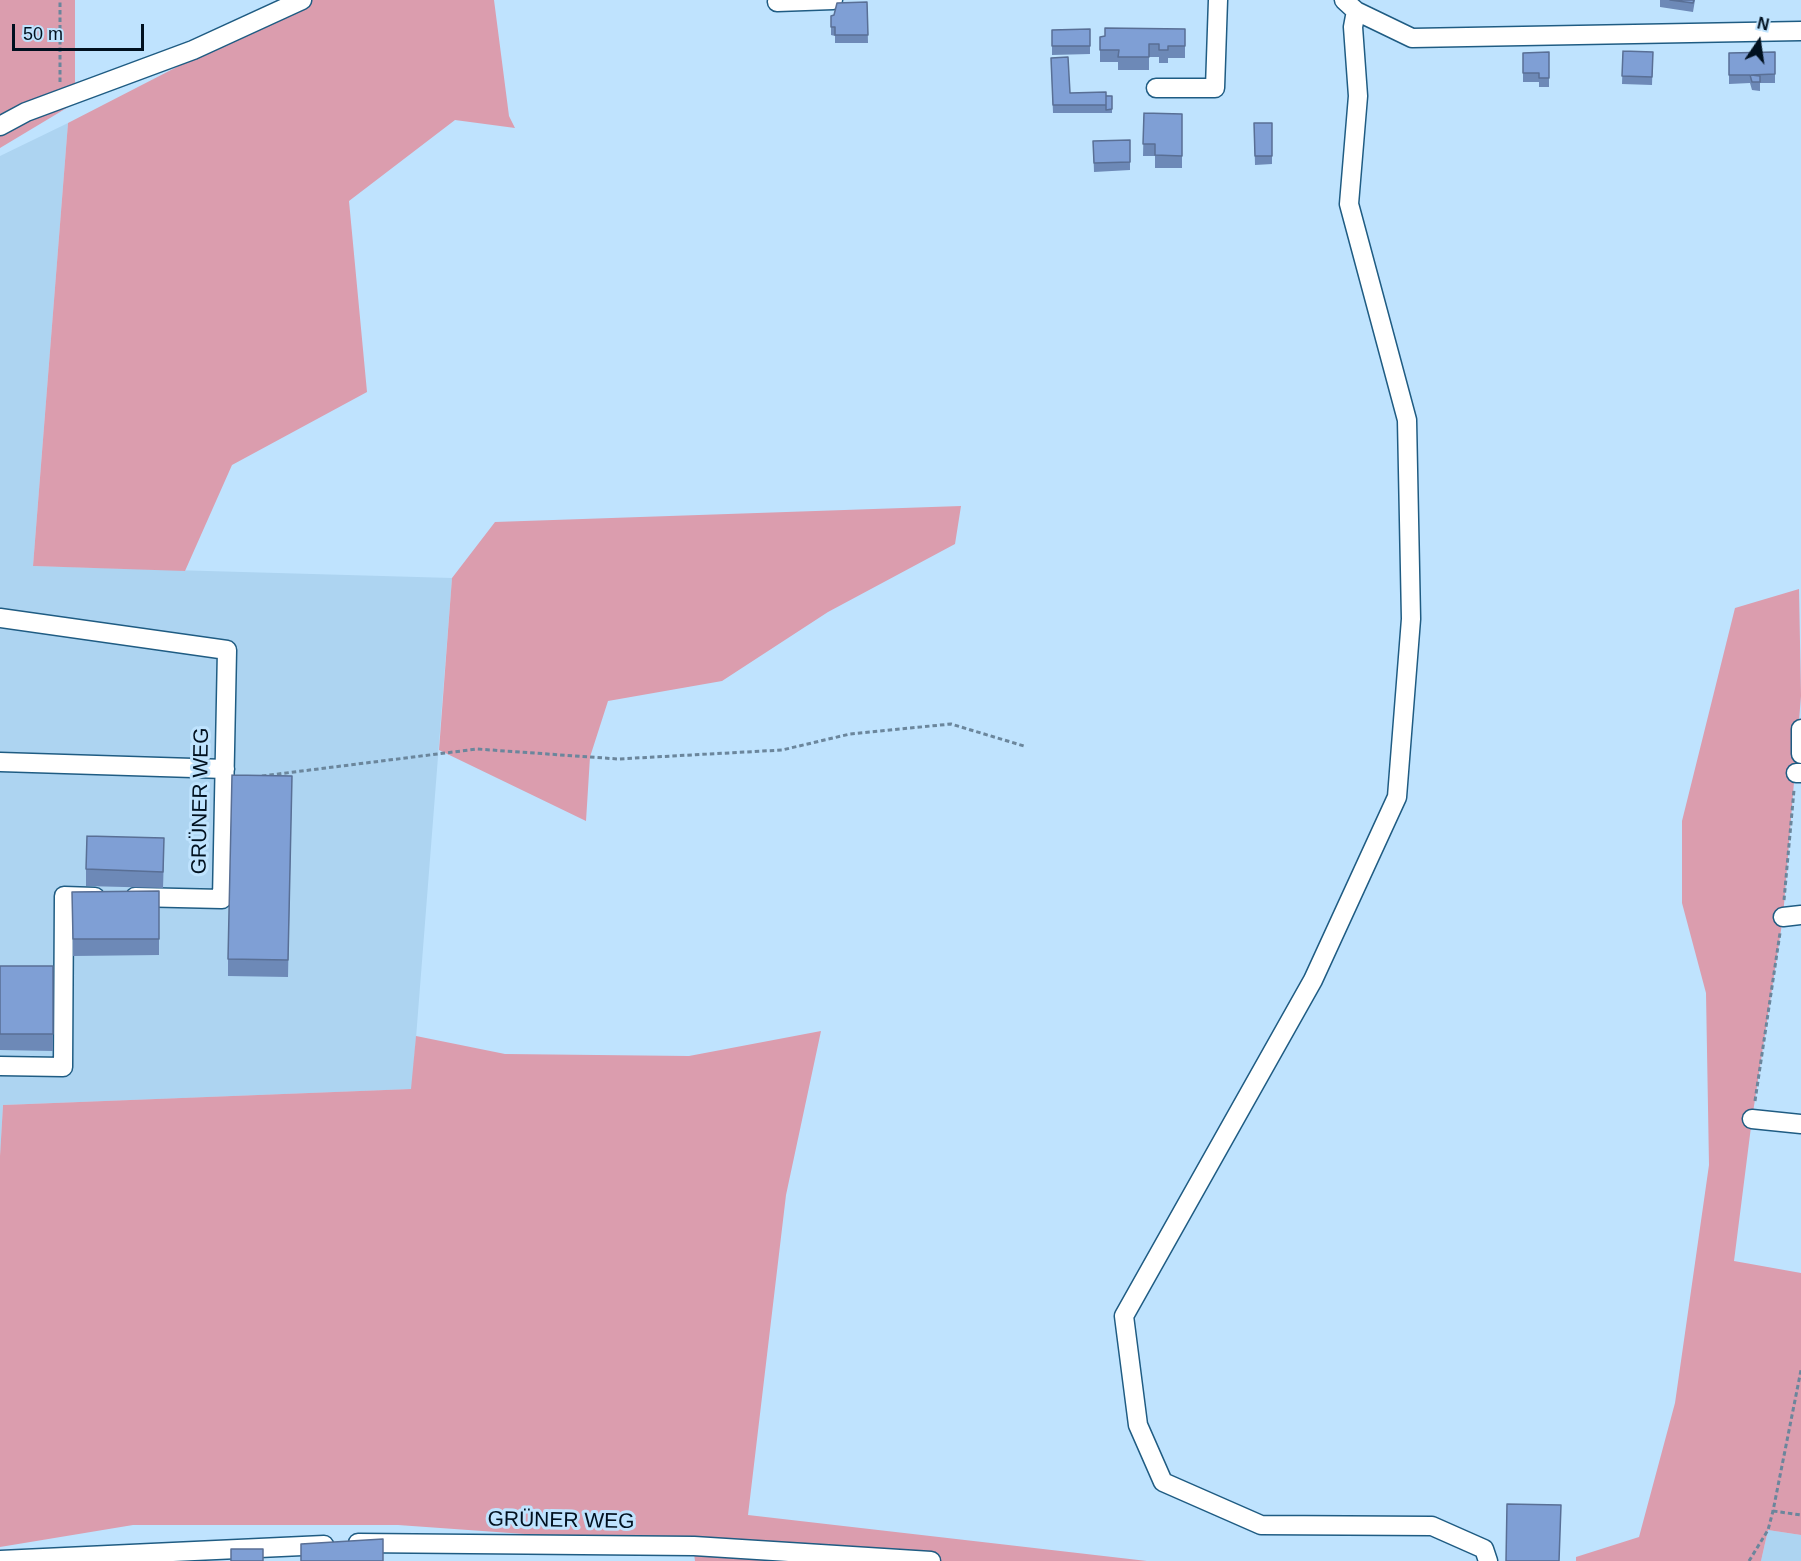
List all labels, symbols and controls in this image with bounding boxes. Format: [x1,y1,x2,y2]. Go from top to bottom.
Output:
scale bar [15,12,147,50]
north arrow [1729,12,1789,72]
text: N [1756,14,1771,34]
text: 50 m [23,24,63,44]
street label: GRÜNER WEG [187,727,215,875]
street label: GRÜNER WEG [487,1507,635,1535]

